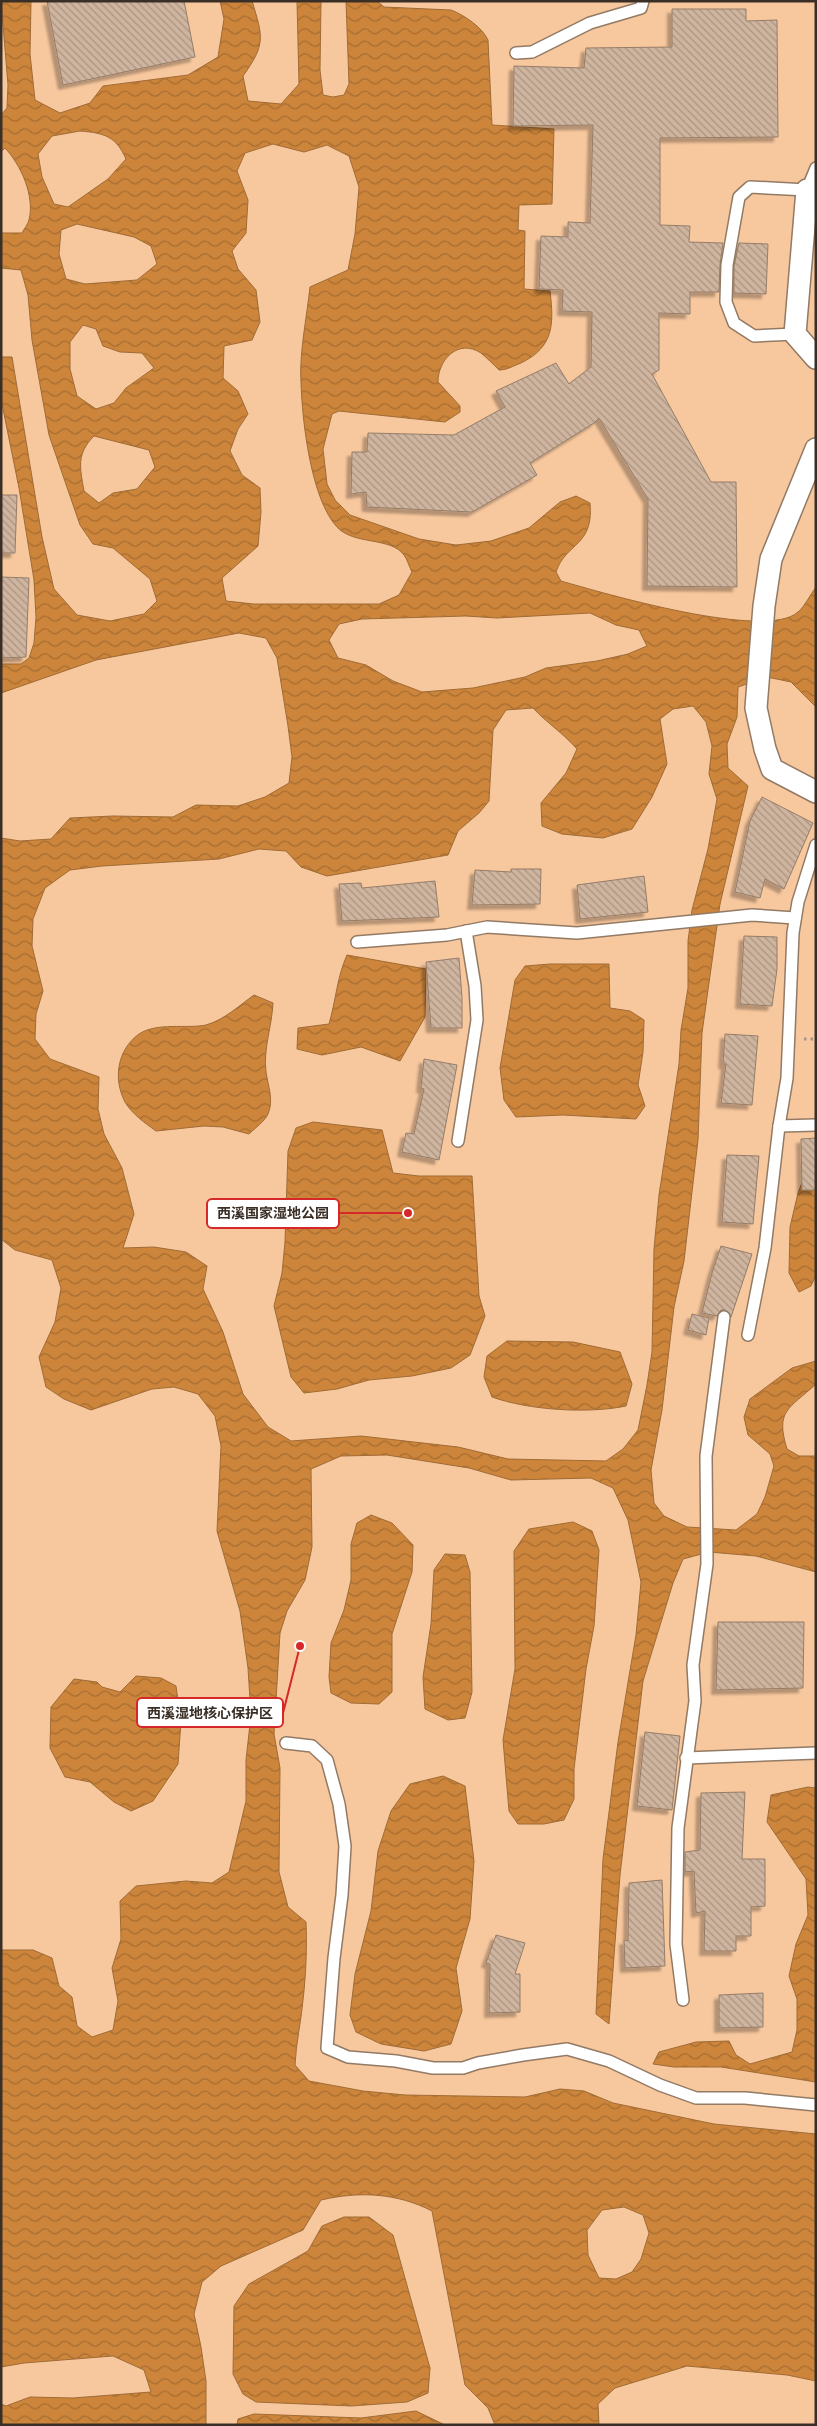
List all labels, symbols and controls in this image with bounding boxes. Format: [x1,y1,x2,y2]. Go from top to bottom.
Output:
callout: 西溪国家湿地公园 [207,1199,339,1228]
text: 西溪国家湿地公园 [217,1205,329,1221]
callout: 西溪湿地核心保护区 [137,1698,283,1727]
text: 西溪湿地核心保护区 [147,1705,273,1721]

